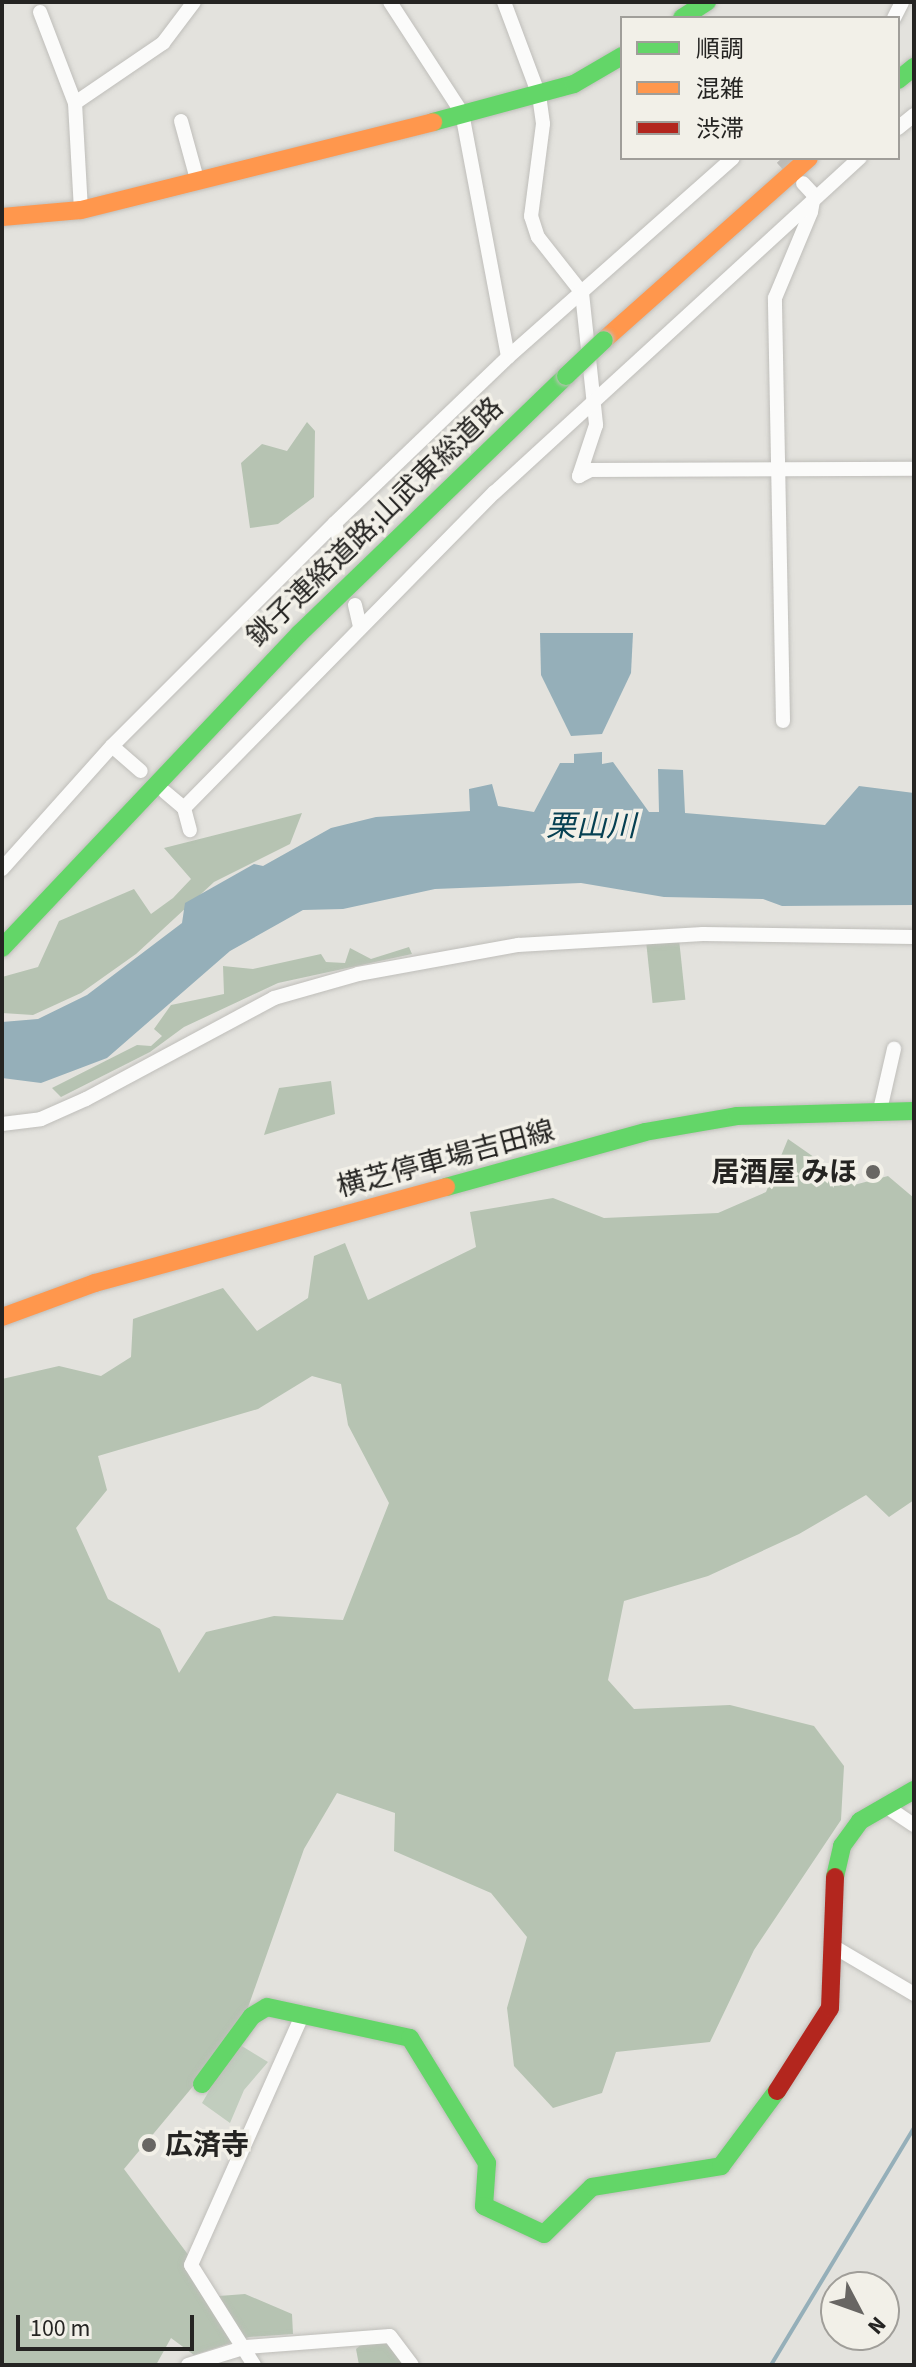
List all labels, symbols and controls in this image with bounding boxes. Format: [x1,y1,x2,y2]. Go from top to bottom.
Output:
legend [620,16,900,160]
text: 順調 [696,32,744,67]
text: 混雑 [696,72,744,107]
text: 渋滞 [696,112,744,147]
street label: 銚子連絡道路;山武東総道路 [240,391,510,653]
water label: 栗山川 [546,809,636,845]
street label: 横芝停車場吉田線 [333,1114,559,1204]
place label: 居酒屋 みほ [711,1155,857,1189]
marker: 居酒屋 みほ [864,1163,882,1181]
place label: 広済寺 [165,2128,249,2162]
marker: 広済寺 [140,2136,158,2154]
north arrow [820,2271,900,2351]
scale bar [20,2299,198,2349]
text: N [860,2309,893,2341]
text: 100 m [30,2311,90,2346]

